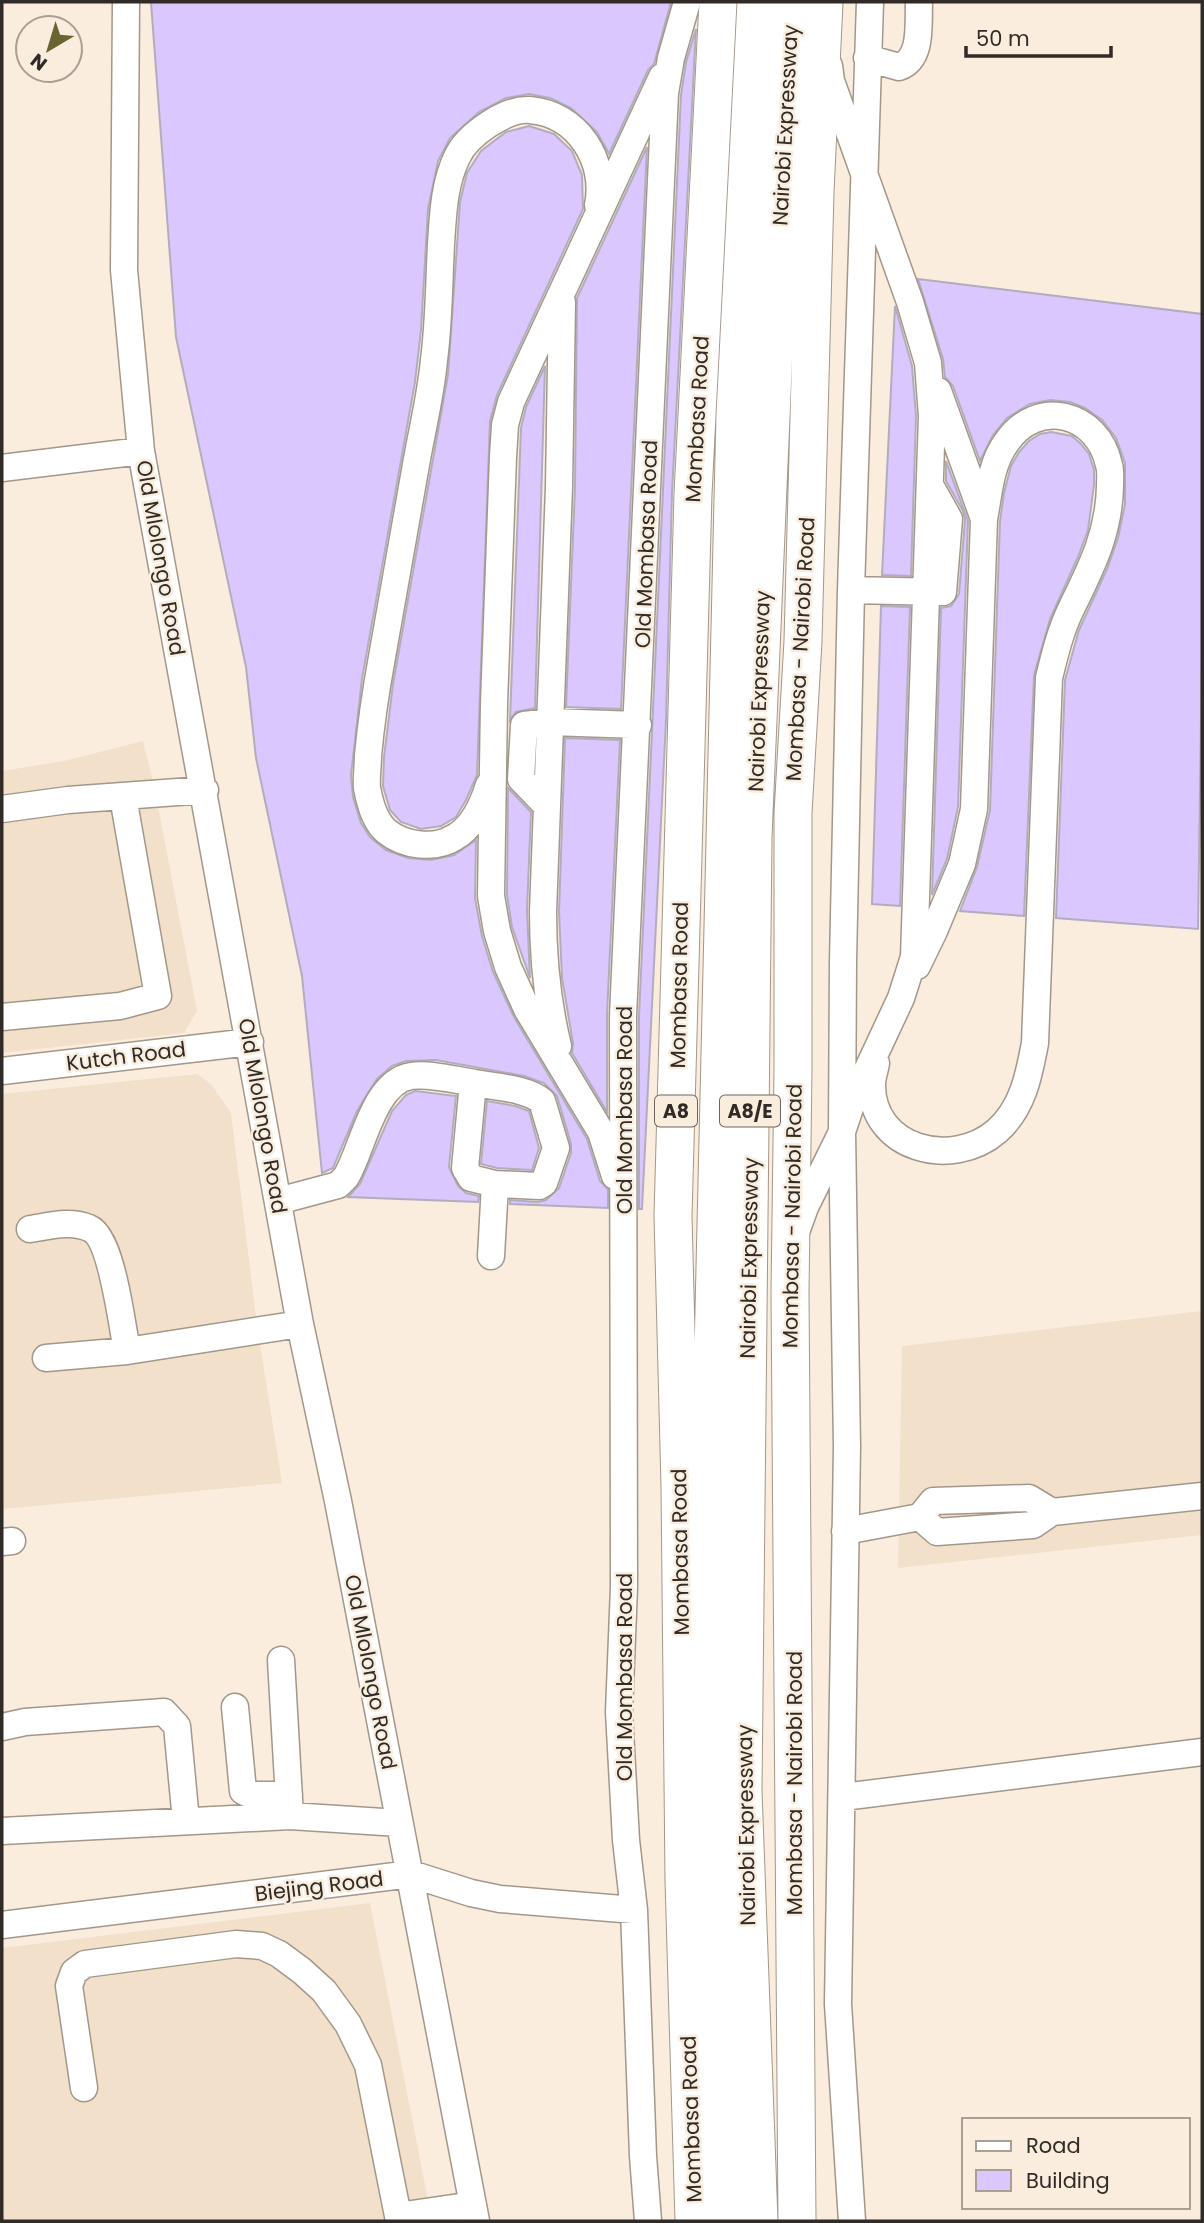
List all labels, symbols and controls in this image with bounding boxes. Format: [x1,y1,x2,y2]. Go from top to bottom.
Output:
north arrow [14,14,84,84]
scale bar [966,14,1111,58]
street label: Nairobi Expressway [765,24,805,226]
text: 50 m [976,24,1030,53]
text: N [25,47,53,77]
street label: Mombasa Road [678,335,716,503]
street label: Old Mombasa Road [628,439,664,649]
street label: Old Mlolongo Road [130,458,192,658]
street label: Mombasa - Nairobi Road [779,516,821,782]
street label: Nairobi Expressway [741,590,777,792]
street label: Mombasa Road [663,901,695,1069]
street label: Old Mombasa Road [610,1006,639,1214]
street label: Old Mlolongo Road [232,1016,294,1216]
street label: Kutch Road [65,1034,187,1078]
street label: Mombasa - Nairobi Road [775,1084,809,1348]
road number: A8 [655,1096,697,1126]
road number: A8/E [720,1096,780,1126]
street label: Nairobi Expressway [733,1157,765,1359]
street label: Mombasa Road [664,1468,696,1636]
street label: Old Mlolongo Road [338,1572,404,1772]
street label: Old Mombasa Road [610,1573,639,1781]
street label: Mombasa - Nairobi Road [780,1651,809,1915]
street label: Nairobi Expressway [730,1724,762,1926]
street label: Biejing Road [253,1864,385,1908]
street label: Mombasa Road [674,2035,708,2203]
legend [962,2118,1190,2209]
text: Road [1026,2131,1081,2160]
text: Building [1026,2166,1110,2195]

